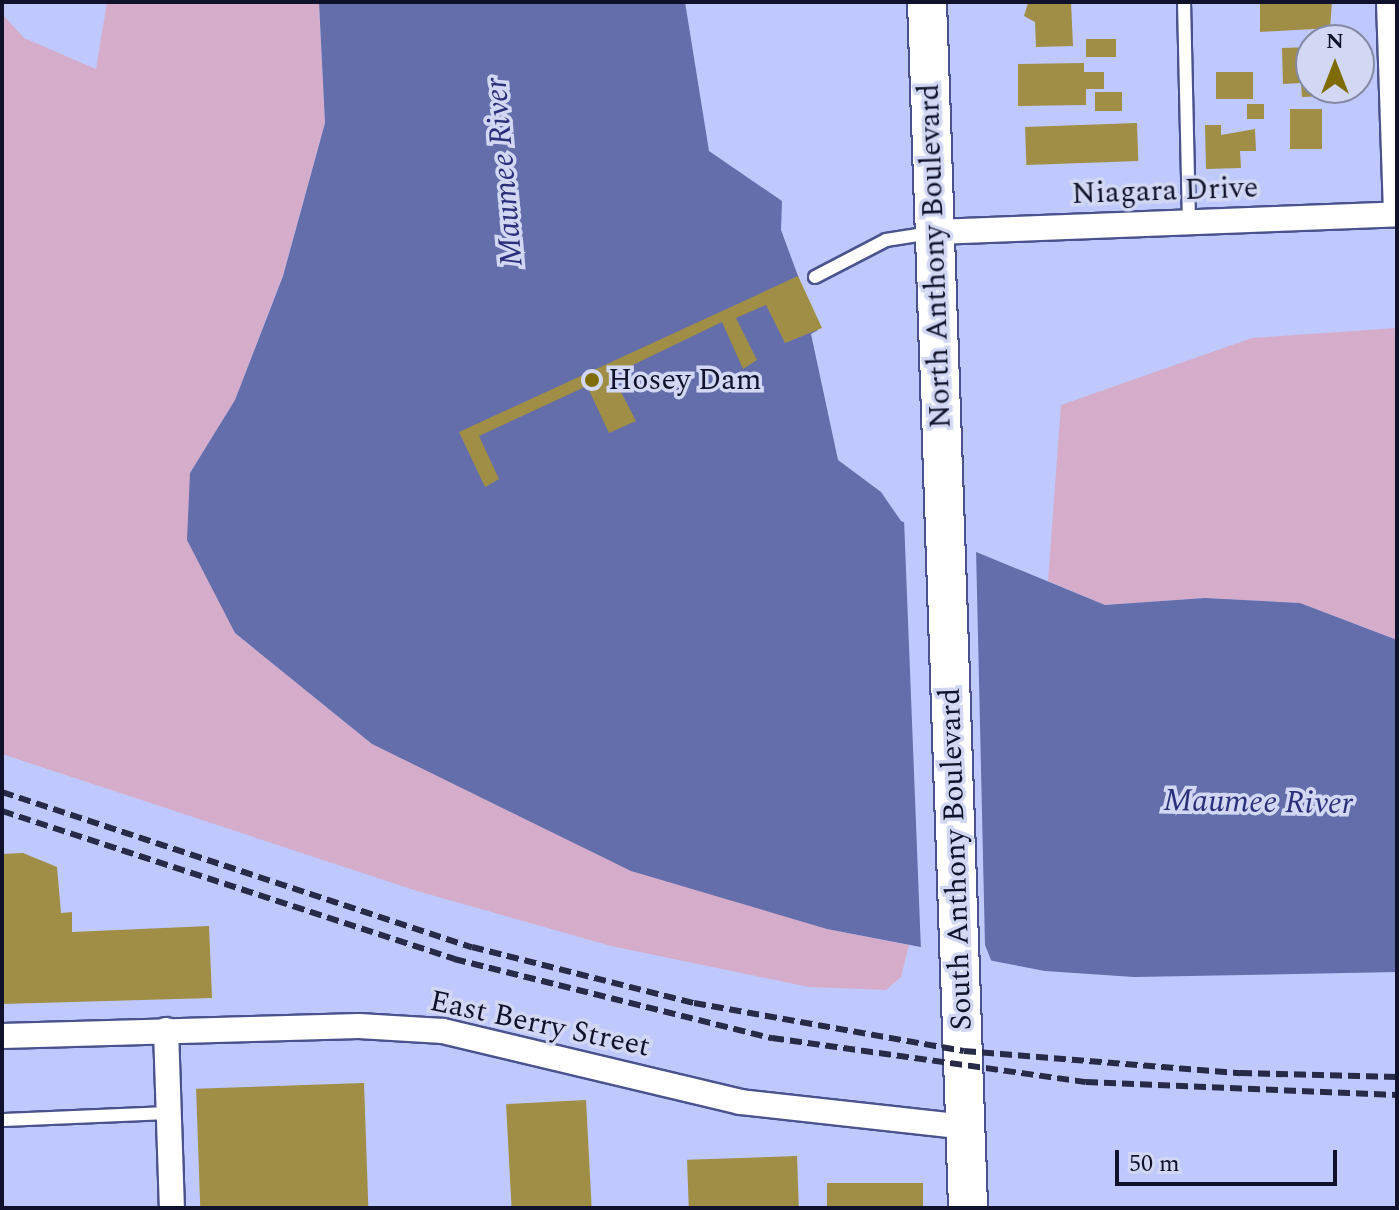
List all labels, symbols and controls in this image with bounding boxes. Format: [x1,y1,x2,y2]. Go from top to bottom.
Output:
north arrow [1295,24,1375,104]
text: N [1326,25,1344,58]
water label: Maumee River [478,76,532,268]
street label: North Anthony Boulevard [911,83,959,429]
street label: Niagara Drive [1071,170,1259,212]
place label: Hosey Dam [608,362,762,398]
marker: Hosey Dam [583,371,601,389]
street label: South Anthony Boulevard [932,687,980,1031]
water label: Maumee River [1163,782,1353,824]
street label: East Berry Street [427,983,653,1065]
scale bar [1119,1134,1341,1184]
text: 50 m [1129,1146,1180,1182]

